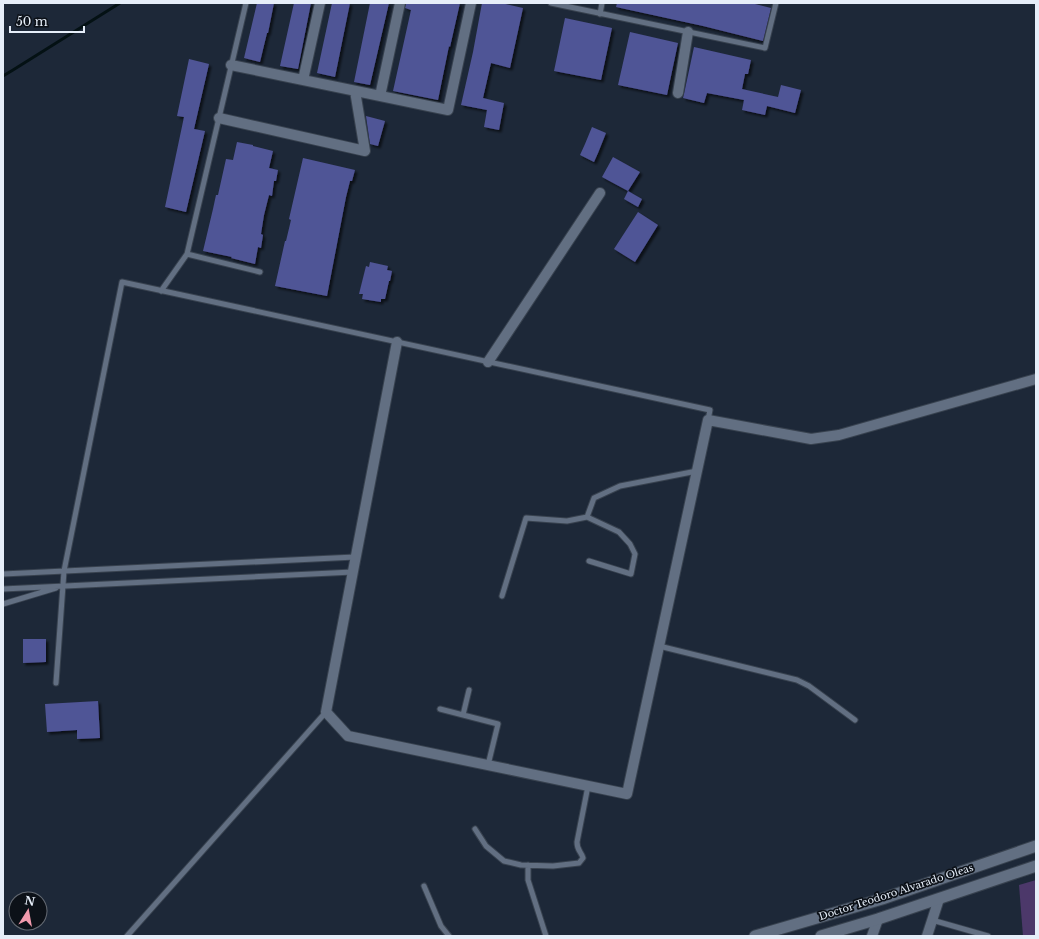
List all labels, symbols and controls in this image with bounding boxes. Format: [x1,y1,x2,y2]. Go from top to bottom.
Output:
scale bar [10,8,84,34]
text: 50 m [16,14,48,29]
street label: Doctor Teodoro Alvarado Oleas [817,861,975,923]
north arrow [8,891,48,931]
text: N [23,893,37,909]

